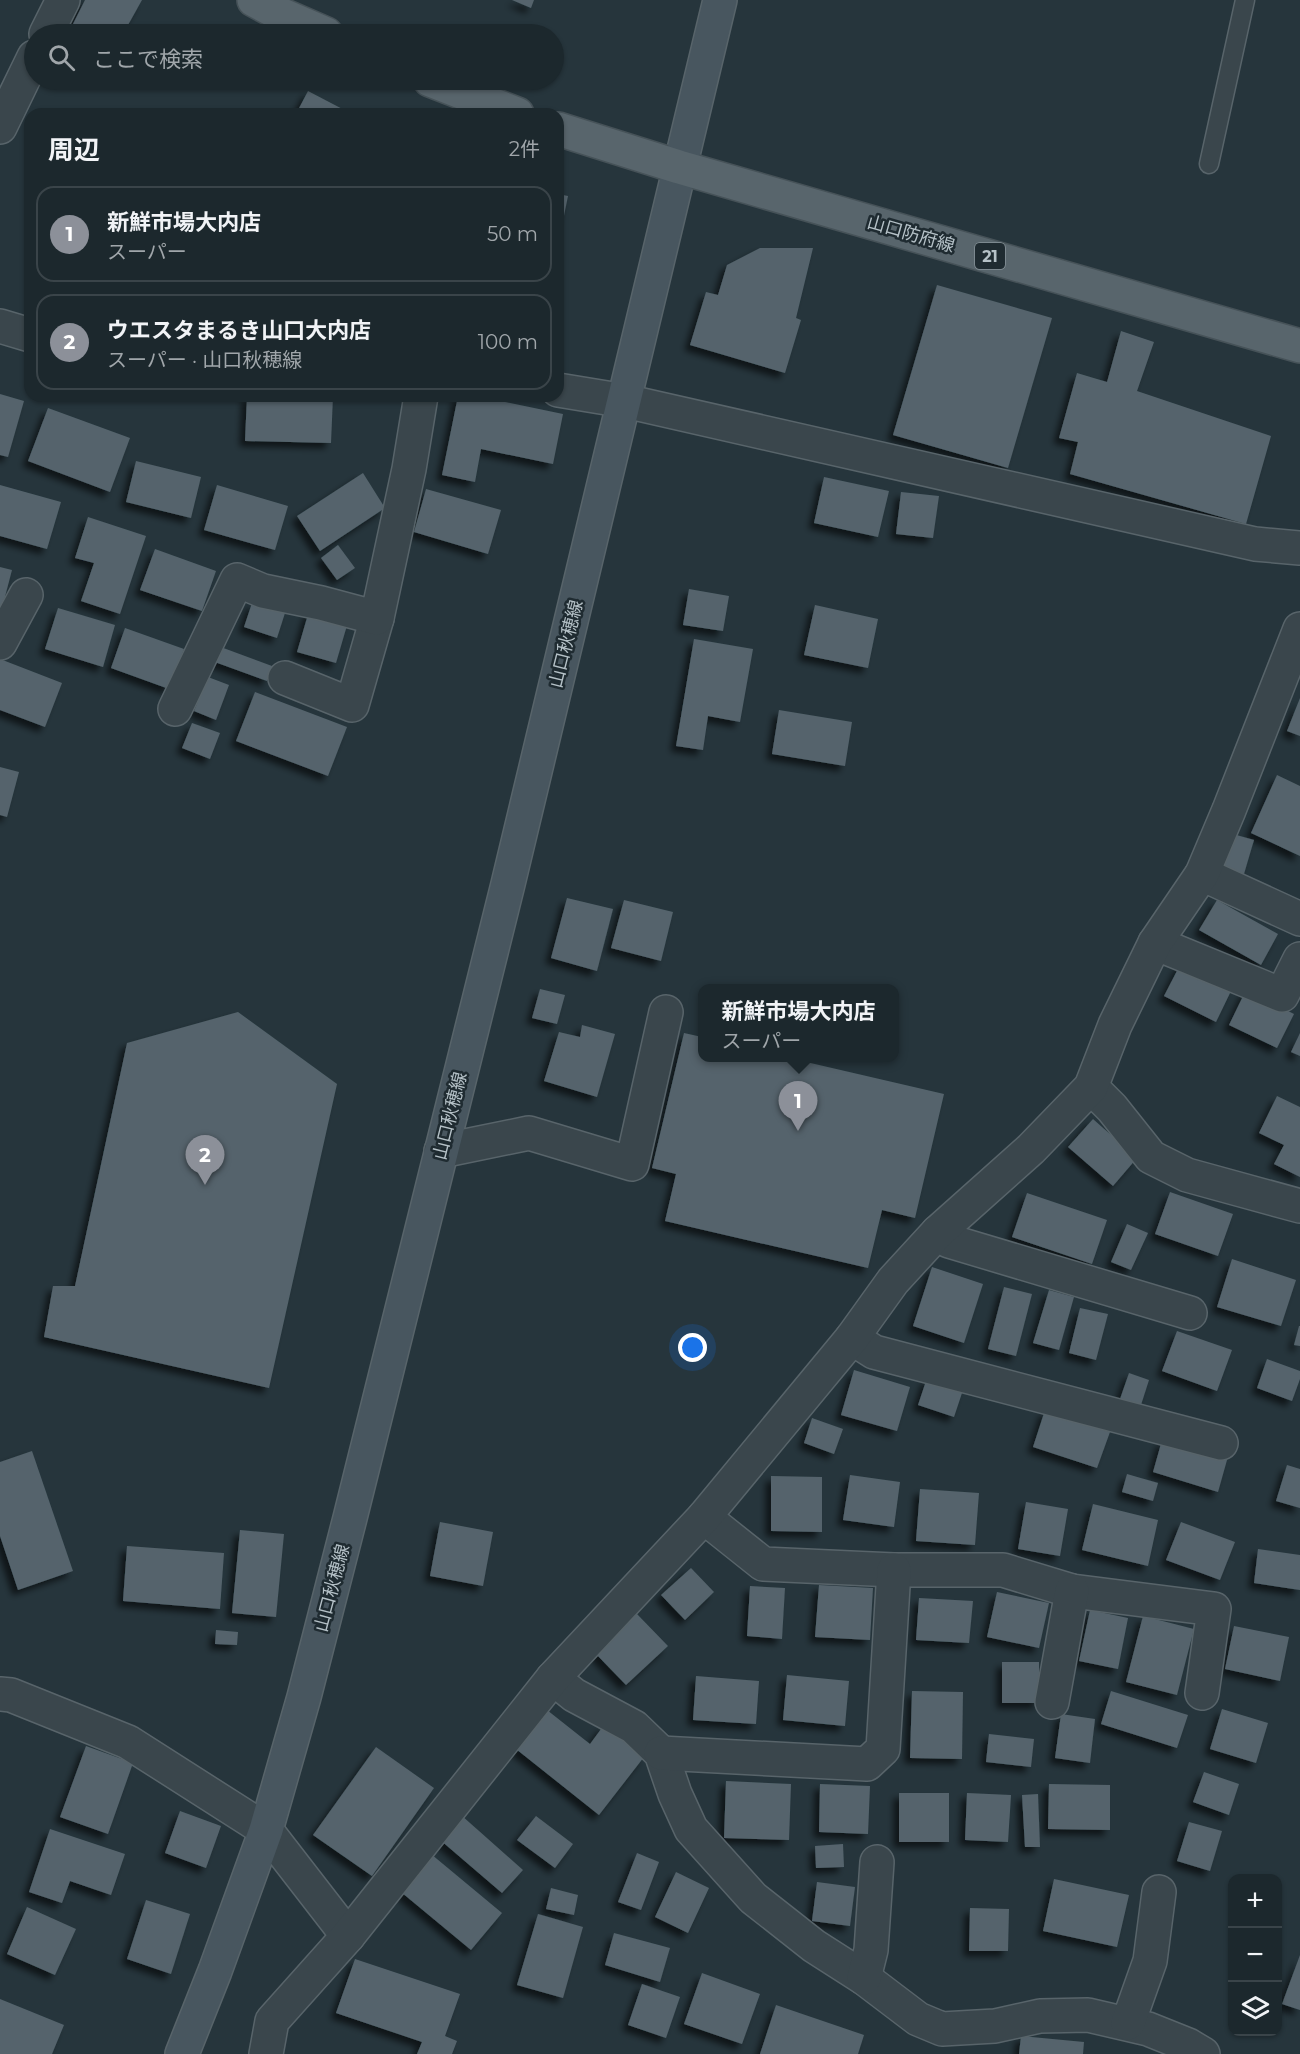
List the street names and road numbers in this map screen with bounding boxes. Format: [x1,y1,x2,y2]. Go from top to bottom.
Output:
street label: 山口防府線 [865,211,957,257]
road number: 21 [975,243,1005,269]
street label: 山口秋穂線 [544,598,588,690]
street label: 山口秋穂線 [428,1070,472,1162]
street label: 山口秋穂線 [310,1542,354,1634]

